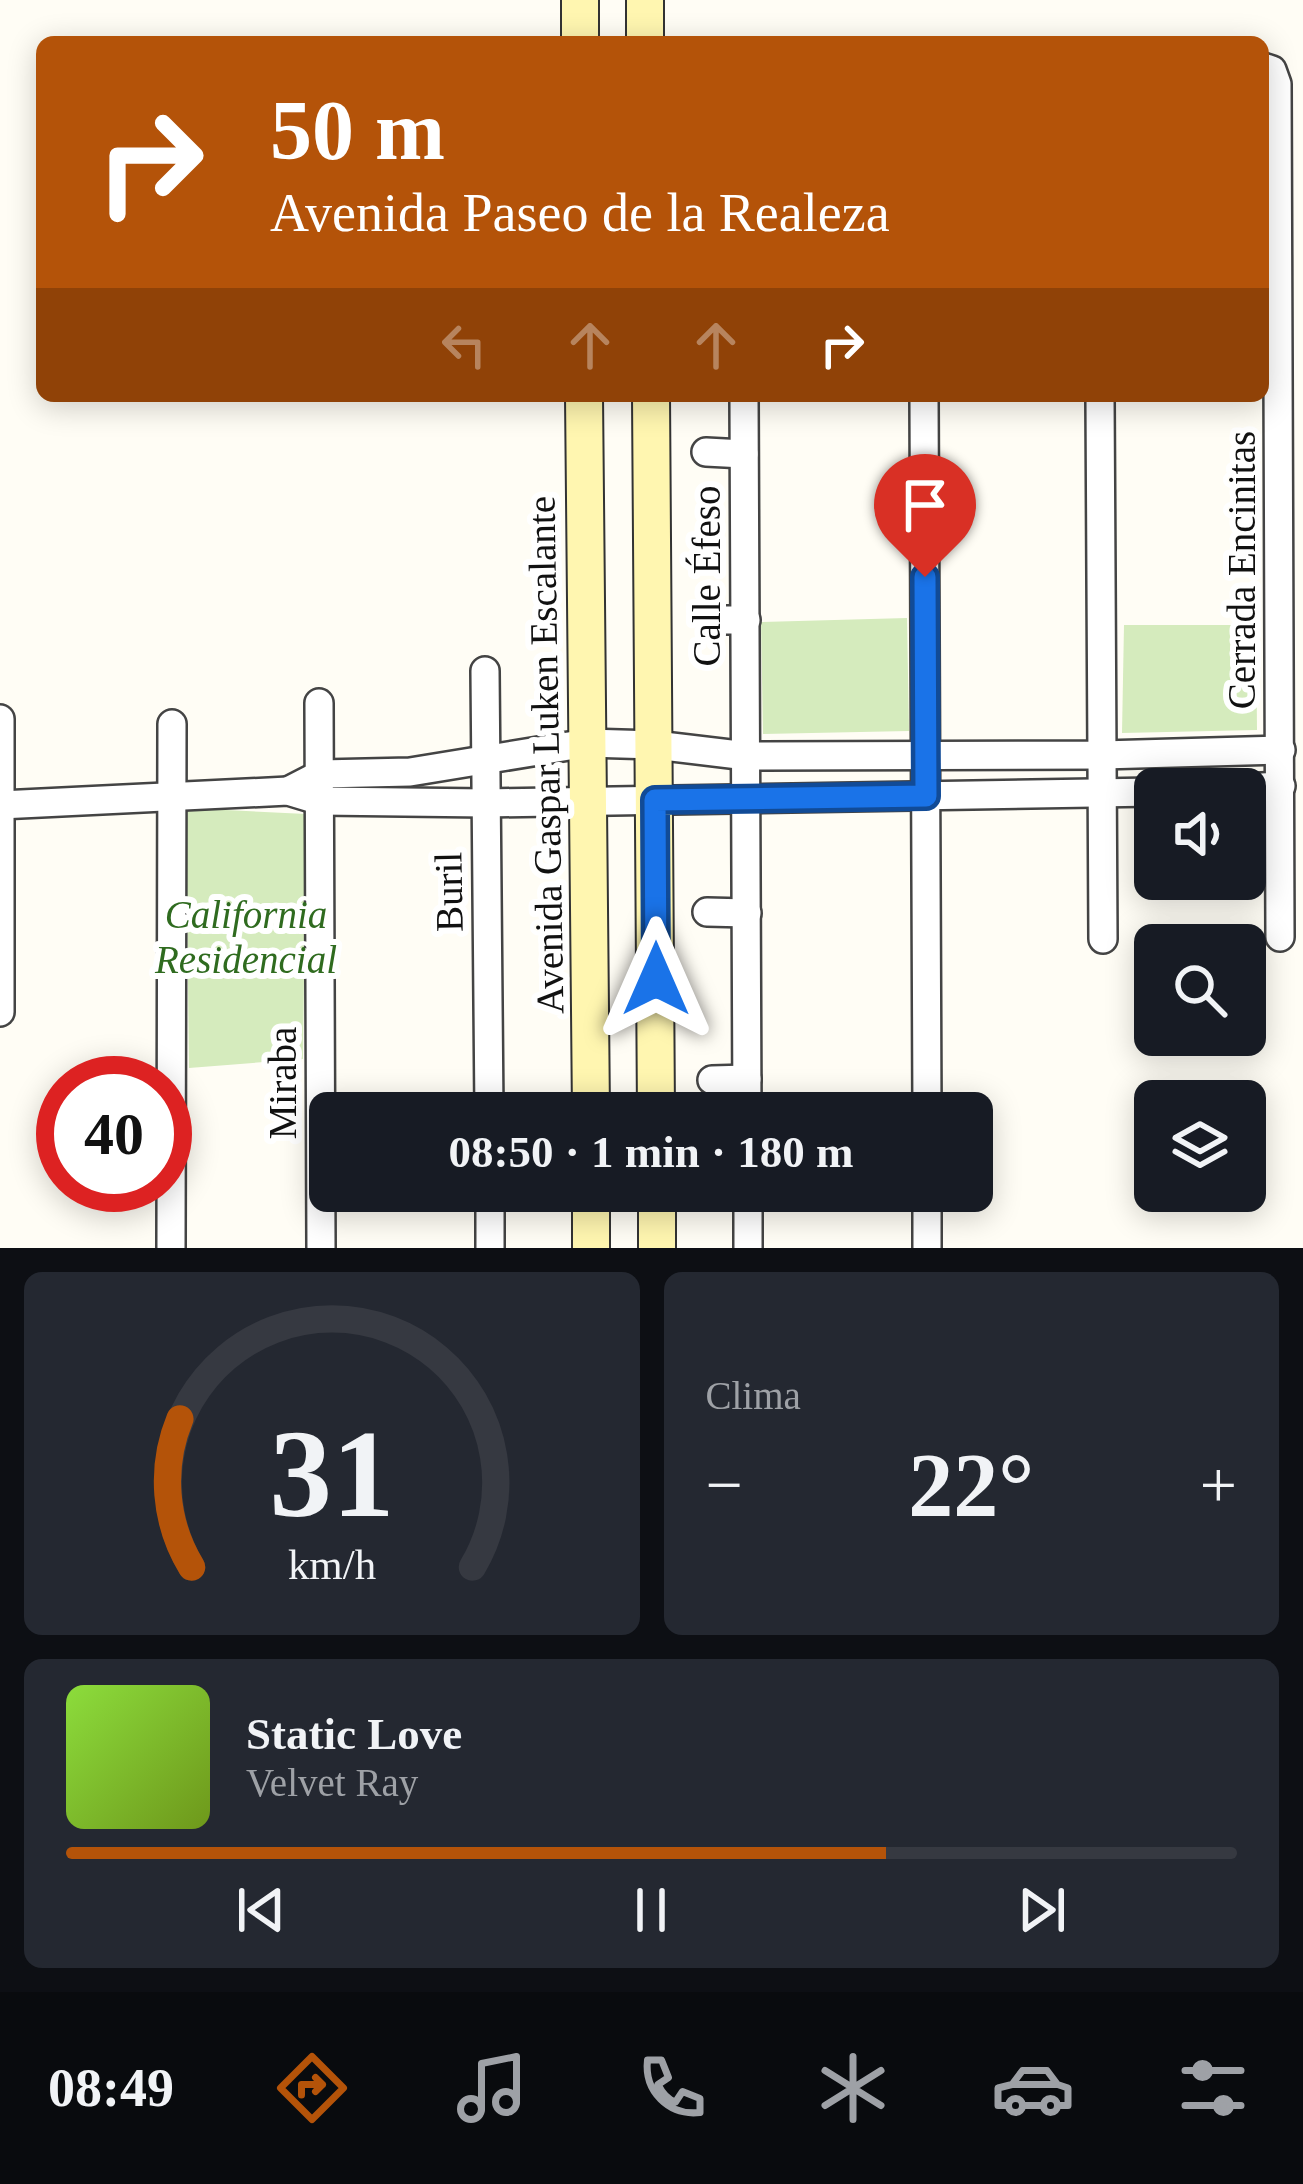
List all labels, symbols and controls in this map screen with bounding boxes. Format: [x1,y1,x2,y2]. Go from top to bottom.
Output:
icon: right [72,84,228,240]
text: 50 m [270,84,445,177]
text: Avenida Paseo de la Realeza [270,183,890,243]
icon: left [431,312,497,378]
icon: ahead [557,312,623,378]
icon: ahead [683,312,749,378]
icon: right [809,312,875,378]
street label: Cerrada Encinitas [1220,431,1263,709]
pin [874,454,976,577]
icon: arrive [892,472,958,538]
street label: Calle Éfeso [685,486,728,666]
street label: Avenida Gaspar Luken Escalante [519,496,573,1014]
map controls [1134,768,1266,1212]
button: sound [1134,768,1266,900]
street label: Buril [426,851,471,932]
park label: California Residencial [154,893,337,981]
position arrow [593,916,719,1042]
button: search [1134,924,1266,1056]
street label: Miraba [261,1027,304,1139]
speed limit sign: 40 [36,1056,192,1212]
button: layers [1134,1080,1266,1212]
text: 08:50 · 1 min · 180 m [449,1127,854,1177]
text: Clima [706,1374,801,1417]
text: 31 [269,1405,394,1543]
text: 22° [908,1436,1034,1535]
text: − [706,1448,743,1521]
text: + [1200,1448,1237,1521]
text: km/h [288,1540,376,1587]
text: Static Love [246,1709,462,1759]
text: Velvet Ray [246,1761,418,1804]
icon: previous [228,1877,294,1943]
icon: pause [618,1877,684,1943]
icon: next [1009,1877,1075,1943]
icon: directions [270,2046,354,2130]
icon: music [450,2046,534,2130]
icon: phone [630,2046,714,2130]
icon: climate [811,2046,895,2130]
icon: car [991,2046,1075,2130]
icon: filters [1171,2046,1255,2130]
text: 08:49 [48,2058,174,2118]

